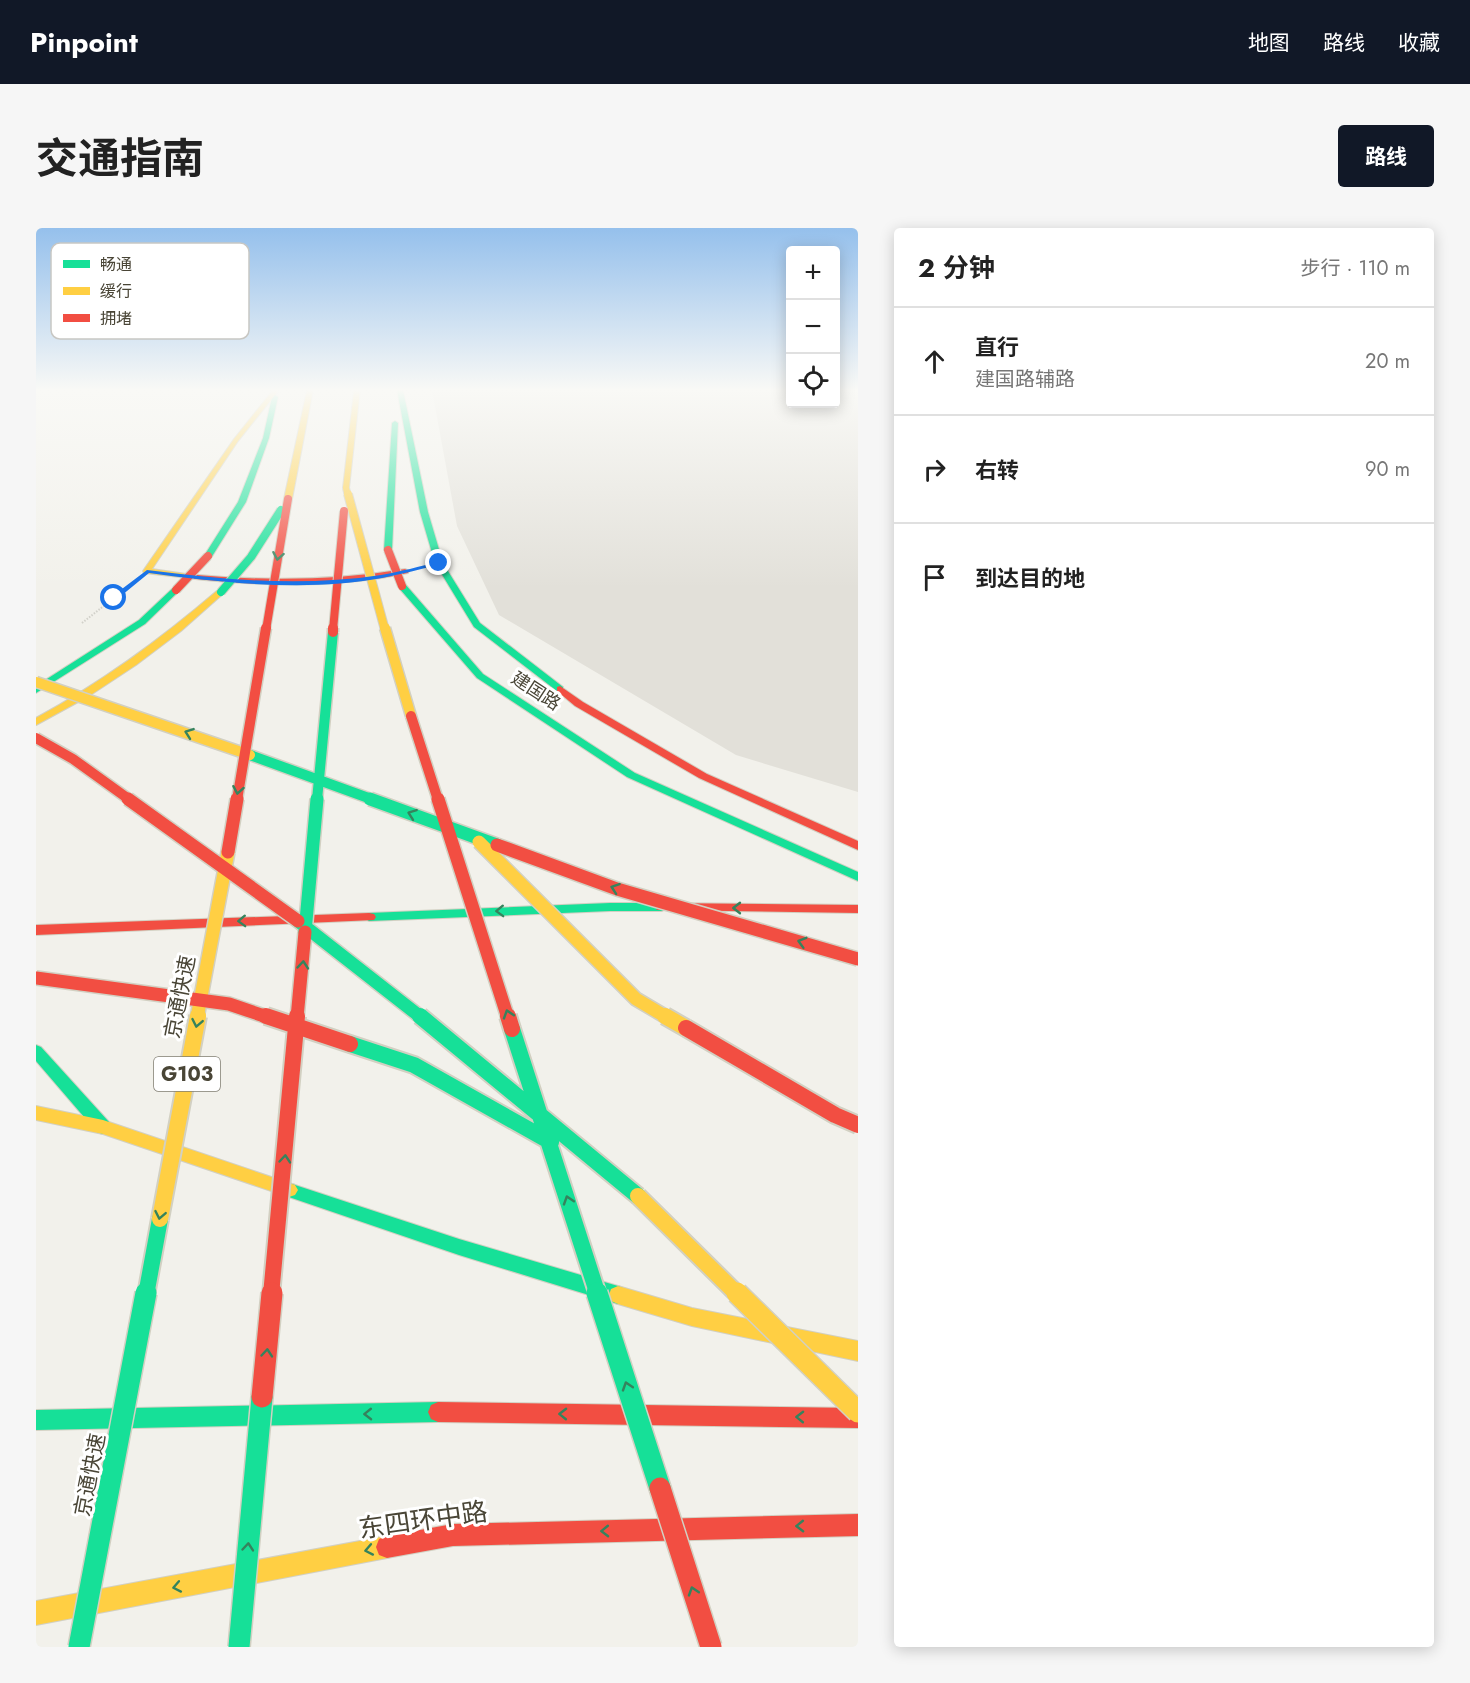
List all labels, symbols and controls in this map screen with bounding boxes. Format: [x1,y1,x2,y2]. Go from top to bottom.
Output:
text: Pinpoint [30,22,138,63]
text: 地图 [1248,28,1290,58]
text: 路线 [1323,28,1365,58]
text: 收藏 [1398,28,1440,58]
button: 路线 [1338,125,1434,187]
text: 交通指南 [36,128,204,189]
legend [51,243,249,339]
map controls [786,246,840,408]
button: + [786,246,840,300]
text: 2 分钟 [918,249,995,287]
text: 畅通 [100,253,132,276]
text: 步行 · 110 m [1300,254,1410,283]
text: 缓行 [100,280,132,303]
button: − [786,300,840,354]
text: 拥堵 [100,307,132,330]
text: 直行 [975,331,1019,363]
icon: ahead [918,345,951,378]
text: 20 m [1365,347,1410,376]
button: locate [786,354,840,408]
text: 建国路辅路 [975,365,1075,394]
icon: right [918,453,951,486]
text: 右转 [975,454,1019,486]
text: 90 m [1365,455,1410,484]
route end [425,549,451,575]
one-way arrow [272,551,285,561]
icon: arrive [918,561,951,594]
text: 到达目的地 [975,562,1085,594]
route start [100,584,126,610]
street label: 建国路 [506,665,566,717]
one-way arrow [184,727,195,740]
one-way arrow [232,785,245,795]
one-way arrow [407,809,418,821]
one-way arrow [610,883,621,895]
one-way arrow [732,902,741,914]
one-way arrow [495,905,504,917]
one-way arrow [237,915,246,928]
one-way arrow [797,937,808,949]
street label: 京通快速 [157,953,203,1041]
one-way arrow [296,960,309,969]
one-way arrow [503,1009,515,1020]
one-way arrow [191,1018,204,1028]
road number: G103 [154,1057,220,1091]
one-way arrow [278,1154,291,1163]
one-way arrow [562,1195,575,1206]
one-way arrow [155,1210,167,1220]
one-way arrow [260,1348,273,1357]
one-way arrow [622,1381,635,1392]
one-way arrow [363,1407,372,1420]
one-way arrow [558,1408,567,1420]
one-way arrow [795,1411,804,1423]
street label: 京通快速 [67,1431,113,1519]
street label: 东四环中路 [356,1492,490,1548]
one-way arrow [795,1520,804,1533]
one-way arrow [600,1525,609,1537]
one-way arrow [241,1542,254,1551]
one-way arrow [364,1543,374,1556]
one-way arrow [173,1580,182,1592]
one-way arrow [688,1586,701,1597]

